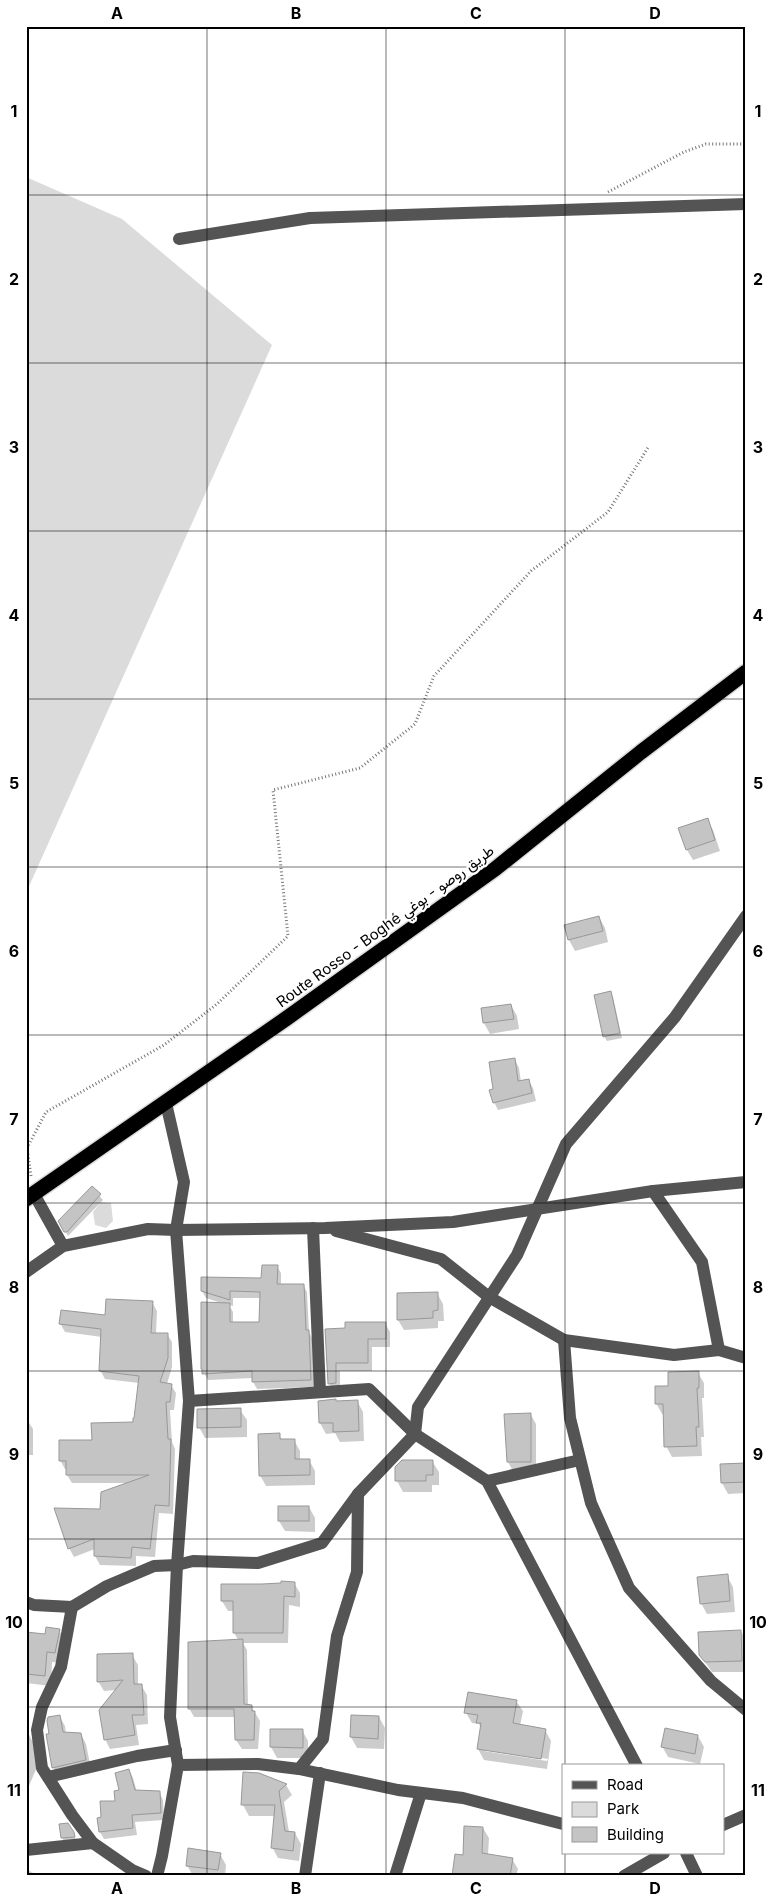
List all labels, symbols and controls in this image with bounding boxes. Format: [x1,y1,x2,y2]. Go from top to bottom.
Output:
text: A [111,3,123,23]
text: B [291,3,301,23]
text: C [470,3,482,23]
text: D [649,3,661,23]
text: 1 [11,101,17,121]
text: 1 [755,101,761,121]
text: 2 [9,269,19,289]
text: 2 [753,269,763,289]
text: 3 [9,437,19,457]
text: 3 [753,437,763,457]
text: 4 [9,605,20,625]
text: 4 [753,605,764,625]
text: 5 [9,773,19,793]
text: 5 [753,773,763,793]
street label: Route Rosso - Boghé طريق روصو - بوغي [273,841,500,1015]
text: 6 [9,941,19,961]
text: 6 [753,941,763,961]
text: 7 [9,1109,19,1129]
text: 7 [753,1109,763,1129]
text: 8 [9,1277,19,1297]
text: 8 [753,1277,763,1297]
text: 9 [9,1444,19,1464]
text: 9 [753,1444,763,1464]
text: 10 [5,1612,23,1632]
text: 10 [749,1612,767,1632]
legend [562,1764,724,1854]
text: Road [607,1775,643,1794]
text: 11 [7,1780,21,1800]
text: 11 [751,1780,765,1800]
text: Park [607,1799,640,1818]
text: Building [607,1825,664,1844]
text: A [111,1878,123,1898]
text: B [291,1878,301,1898]
text: C [470,1878,482,1898]
text: D [649,1878,661,1898]

